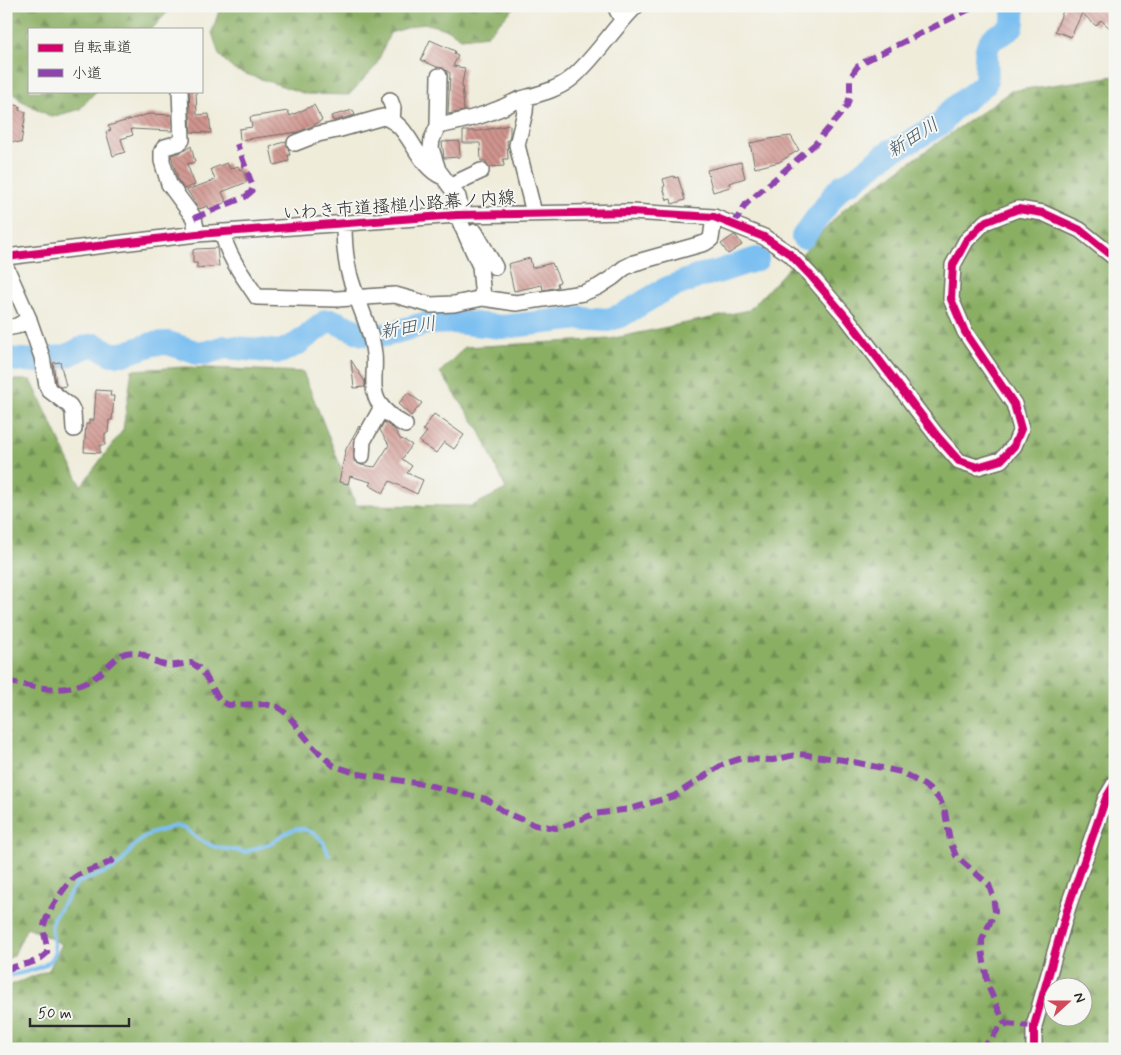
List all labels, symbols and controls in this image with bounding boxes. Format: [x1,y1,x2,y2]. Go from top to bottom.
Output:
legend [28,28,202,92]
text: 自転車道 [72,38,132,58]
text: 小道 [72,64,102,84]
water label: 新田川 [882,112,944,164]
street label: いわき市道搔槌小路幕ノ内線 [281,186,517,226]
water label: 新田川 [378,311,438,345]
north arrow [1044,978,1094,1028]
text: N [1069,990,1089,1005]
scale bar [30,995,129,1027]
text: 50 m [38,1004,72,1024]

